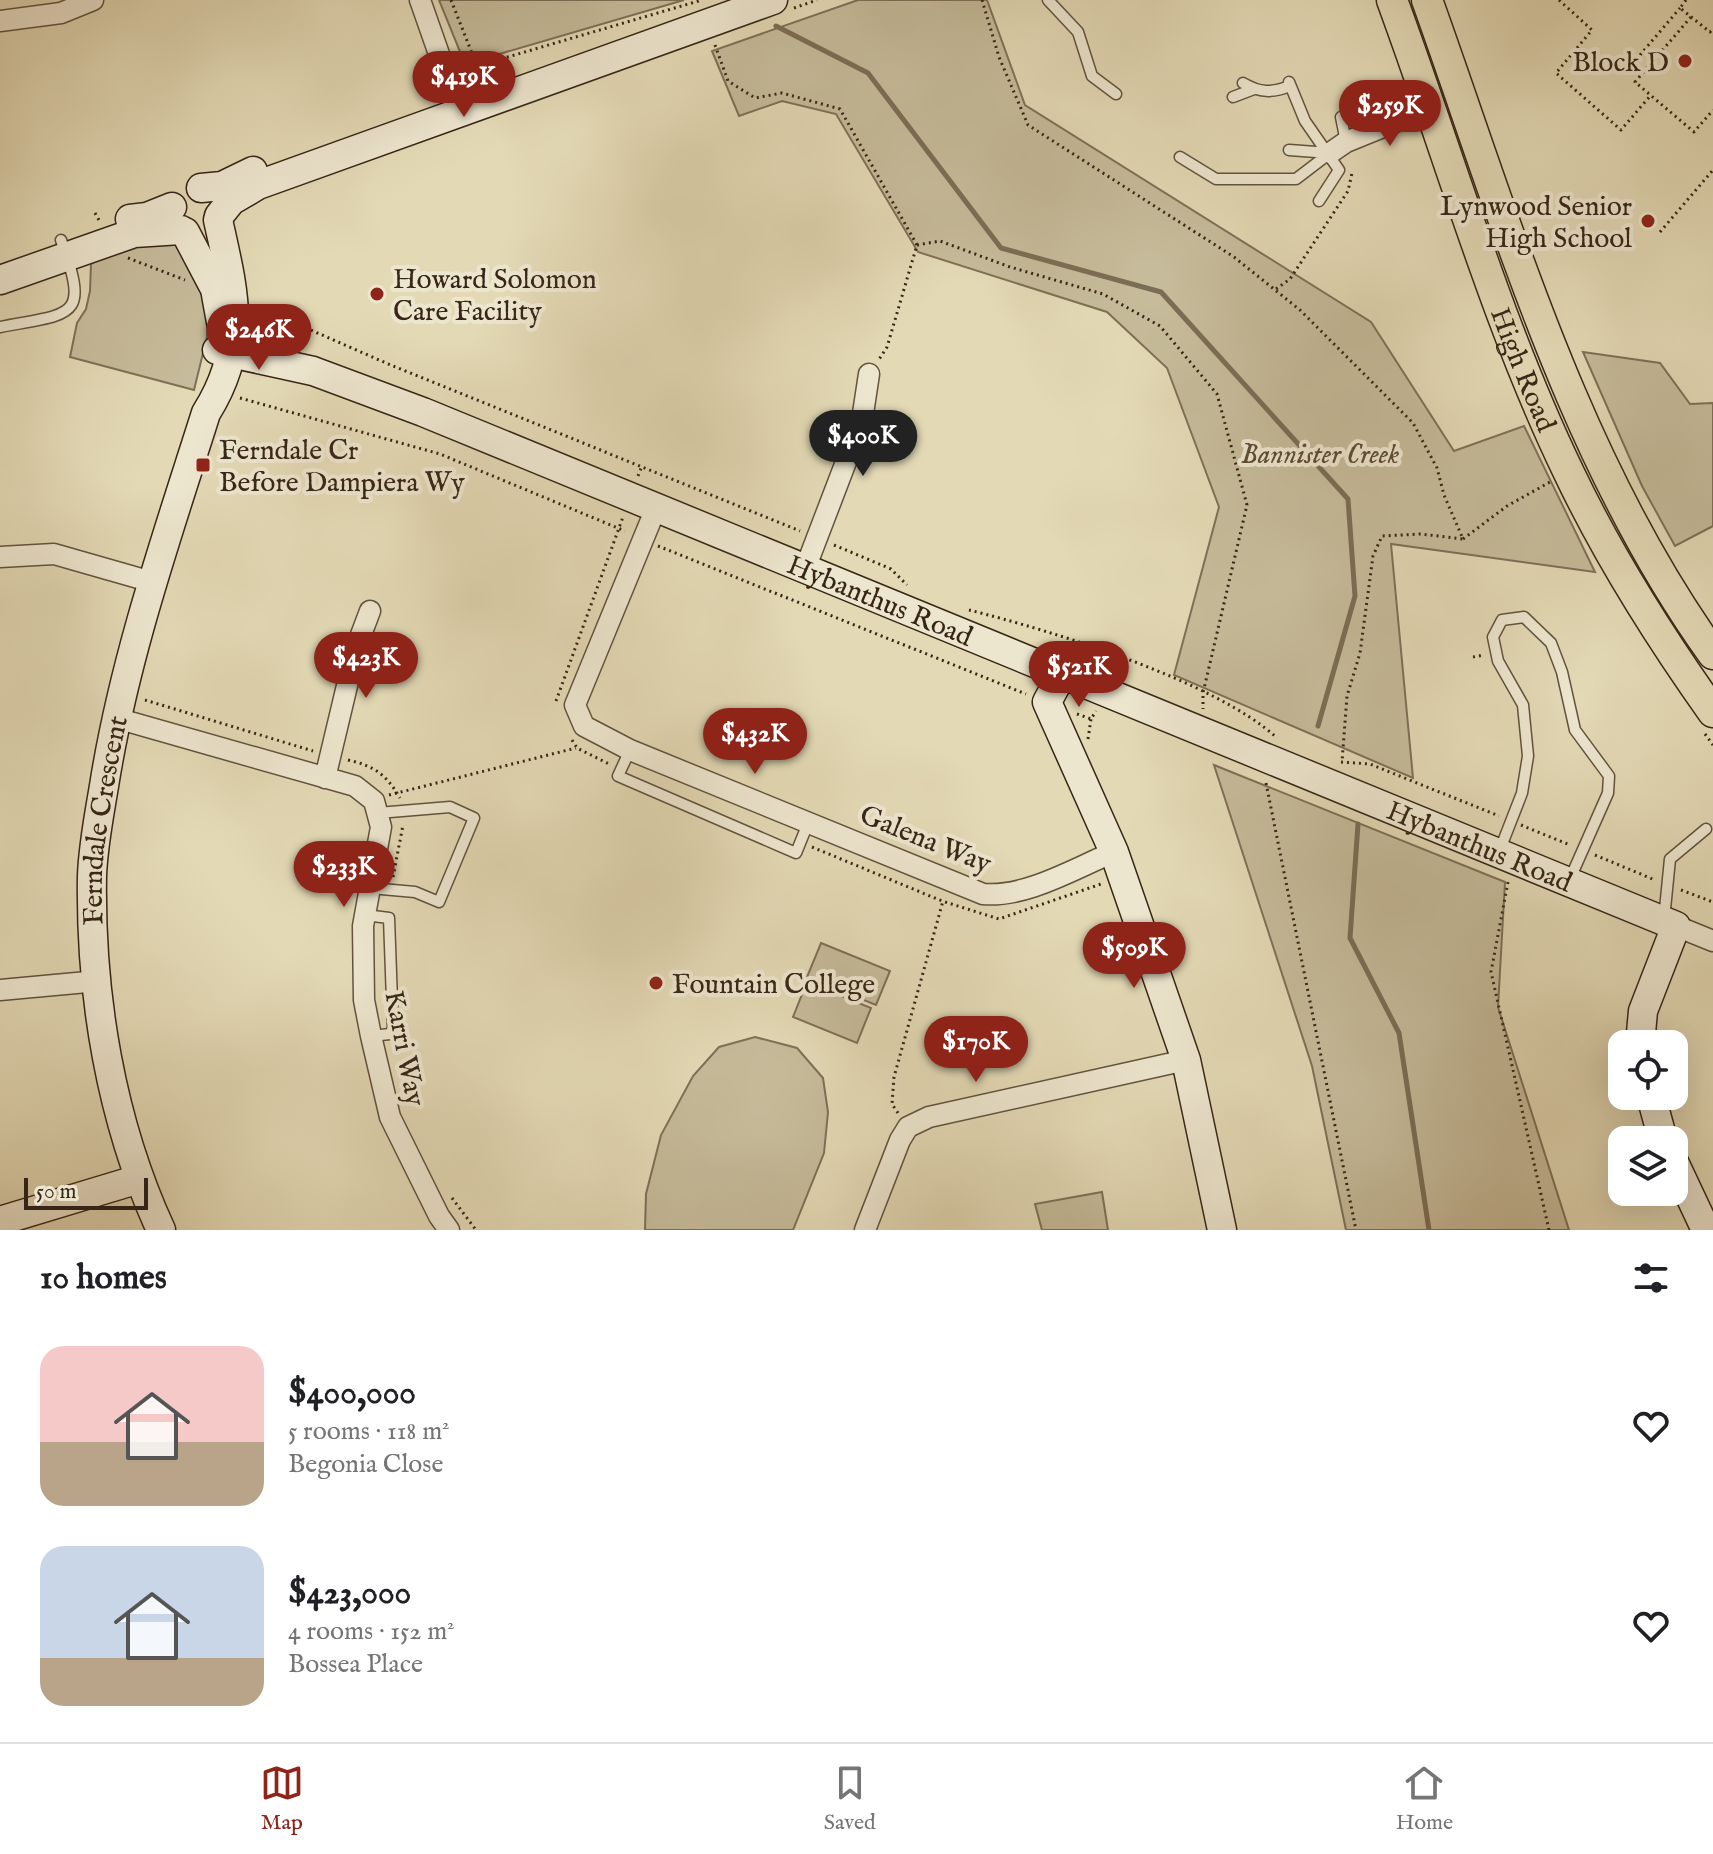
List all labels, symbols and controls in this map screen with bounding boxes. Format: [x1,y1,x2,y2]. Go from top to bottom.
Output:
place label: Block D [1572,46,1669,81]
pin: $419K [408,51,520,119]
marker: Block D [1676,52,1694,70]
text: $419K [431,60,497,93]
pin: $259K [1334,80,1446,148]
text: $259K [1357,89,1423,122]
place label: Lynwood Senior High School [1440,190,1632,257]
marker: Lynwood Senior High School [1639,212,1657,230]
place label: Howard Solomon Care Facility [393,263,597,330]
marker: Howard Solomon Care Facility [368,285,386,303]
street label: High Road [1481,303,1563,438]
pin: $246K [203,304,315,372]
text: $246K [224,313,294,346]
pin: $400K [807,410,919,478]
text: $400K [827,419,899,452]
place label: Ferndale Cr Before Dampiera Wy [219,434,465,501]
park label: Bannister Creek [1241,438,1399,473]
marker: Ferndale Cr Before Dampiera Wy [194,456,212,474]
street label: Hybanthus Road [781,548,977,656]
pin: $423K [310,632,422,700]
text: $423K [332,641,400,674]
pin: $521K [1023,641,1135,709]
text: $521K [1047,650,1111,683]
pin: $432K [699,708,811,776]
street label: Ferndale Crescent [77,712,137,926]
text: $432K [721,717,789,750]
street label: Hybanthus Road [1381,794,1577,902]
street label: Galena Way [854,798,996,883]
pin: $233K [288,841,400,909]
text: $233K [312,850,376,883]
pin: $509K [1078,922,1190,990]
text: $509K [1101,931,1167,964]
place label: Fountain College [672,968,875,1003]
marker: Fountain College [647,974,665,992]
street label: Karri Way [375,988,432,1109]
pin: $170K [920,1016,1032,1084]
text: $170K [942,1025,1010,1058]
map controls [1608,1030,1688,1206]
button: locate [1608,1030,1688,1110]
button: layers [1608,1126,1688,1206]
scale bar [24,1174,148,1210]
text: 50 m [36,1178,77,1206]
icon: filters [1629,1256,1673,1300]
text: 10 homes [40,1257,167,1300]
text: $400,000 [288,1372,416,1415]
icon: home [104,1378,200,1474]
icon: heart [1629,1404,1673,1448]
text: 5 rooms · 118 m² [288,1415,450,1448]
text: Begonia Close [288,1448,443,1481]
text: $423,000 [288,1572,411,1615]
icon: home [104,1578,200,1674]
icon: heart [1629,1604,1673,1648]
text: 4 rooms · 152 m² [288,1615,455,1648]
text: Bossea Place [288,1648,423,1681]
tab: Map [260,1761,304,1837]
tab: Saved [824,1761,876,1837]
tab: Home [1396,1761,1453,1837]

